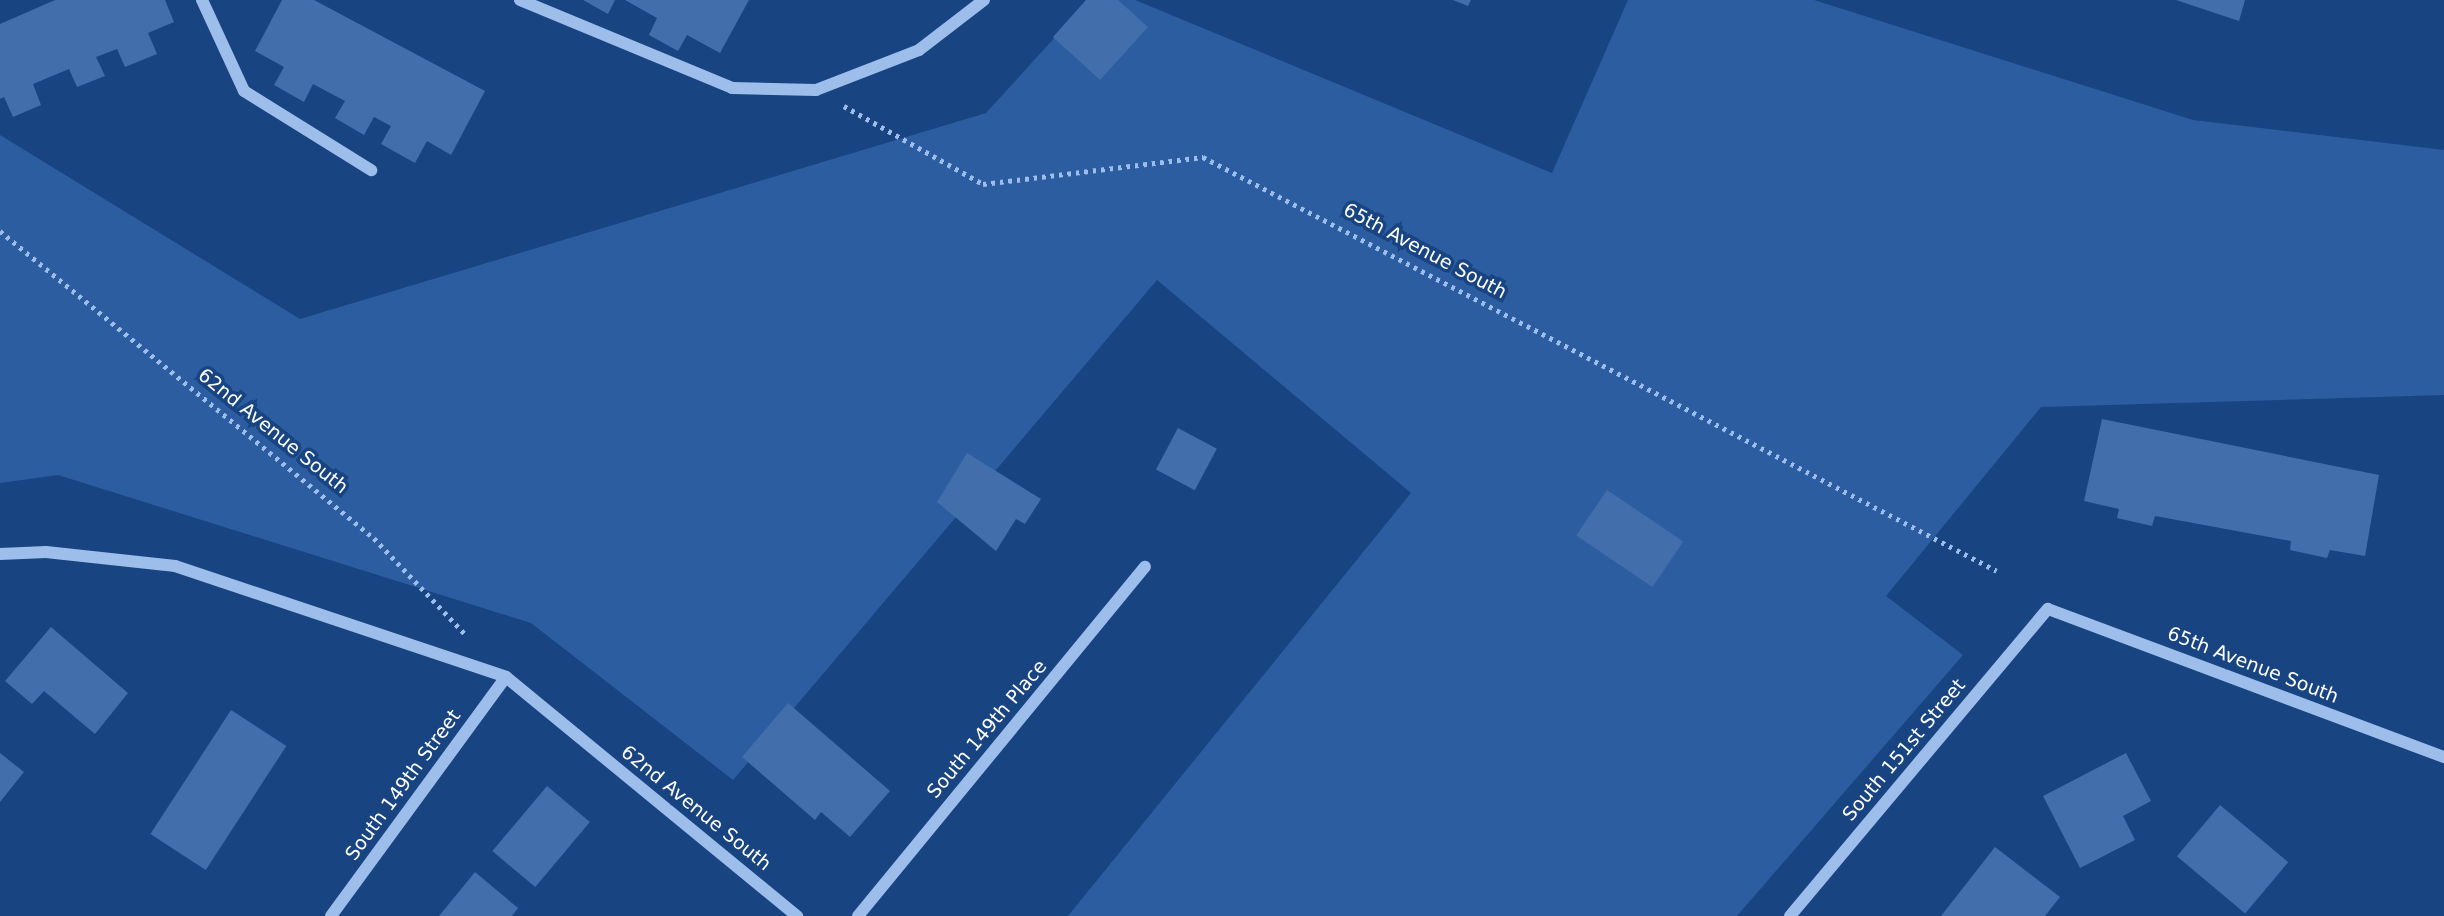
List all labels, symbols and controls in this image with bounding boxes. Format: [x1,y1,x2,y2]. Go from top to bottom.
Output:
street label: 65th Avenue South [1339,198,1511,304]
street label: 62nd Avenue South [193,364,353,498]
street label: 65th Avenue South [2164,622,2342,708]
street label: South 149th Place [922,655,1052,803]
street label: South 151st Street [1838,674,1970,826]
street label: South 149th Street [341,705,465,865]
street label: 62nd Avenue South [616,741,776,875]

